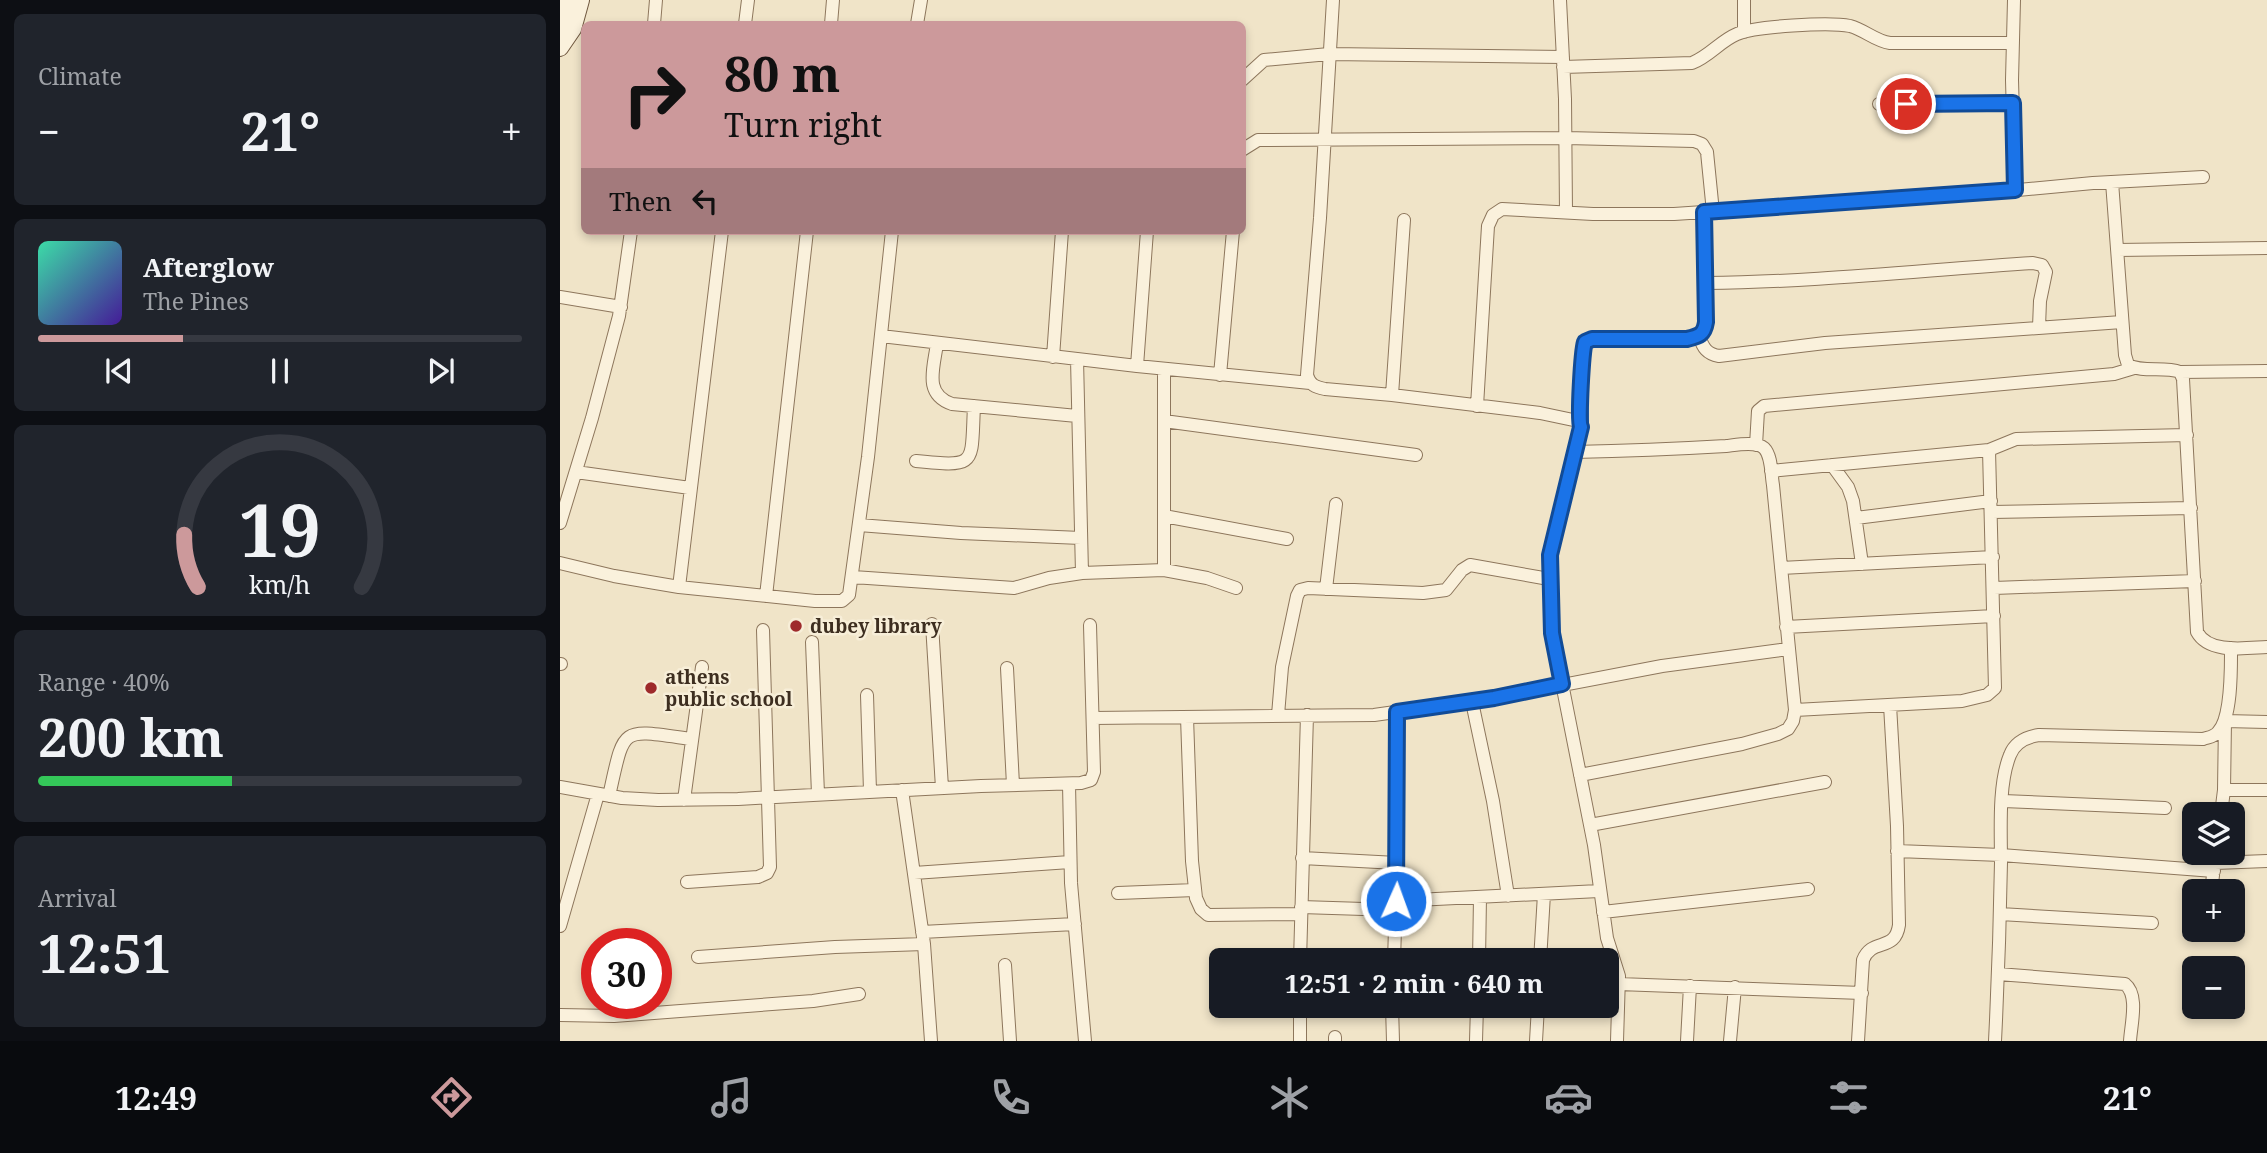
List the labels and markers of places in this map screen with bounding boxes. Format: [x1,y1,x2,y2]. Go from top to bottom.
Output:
pin [1876,74,1936,134]
place label: dubey library [810,613,942,639]
marker: dubey library [788,618,804,634]
place label: athens public school [665,664,793,712]
marker: athens public school [643,680,659,696]

